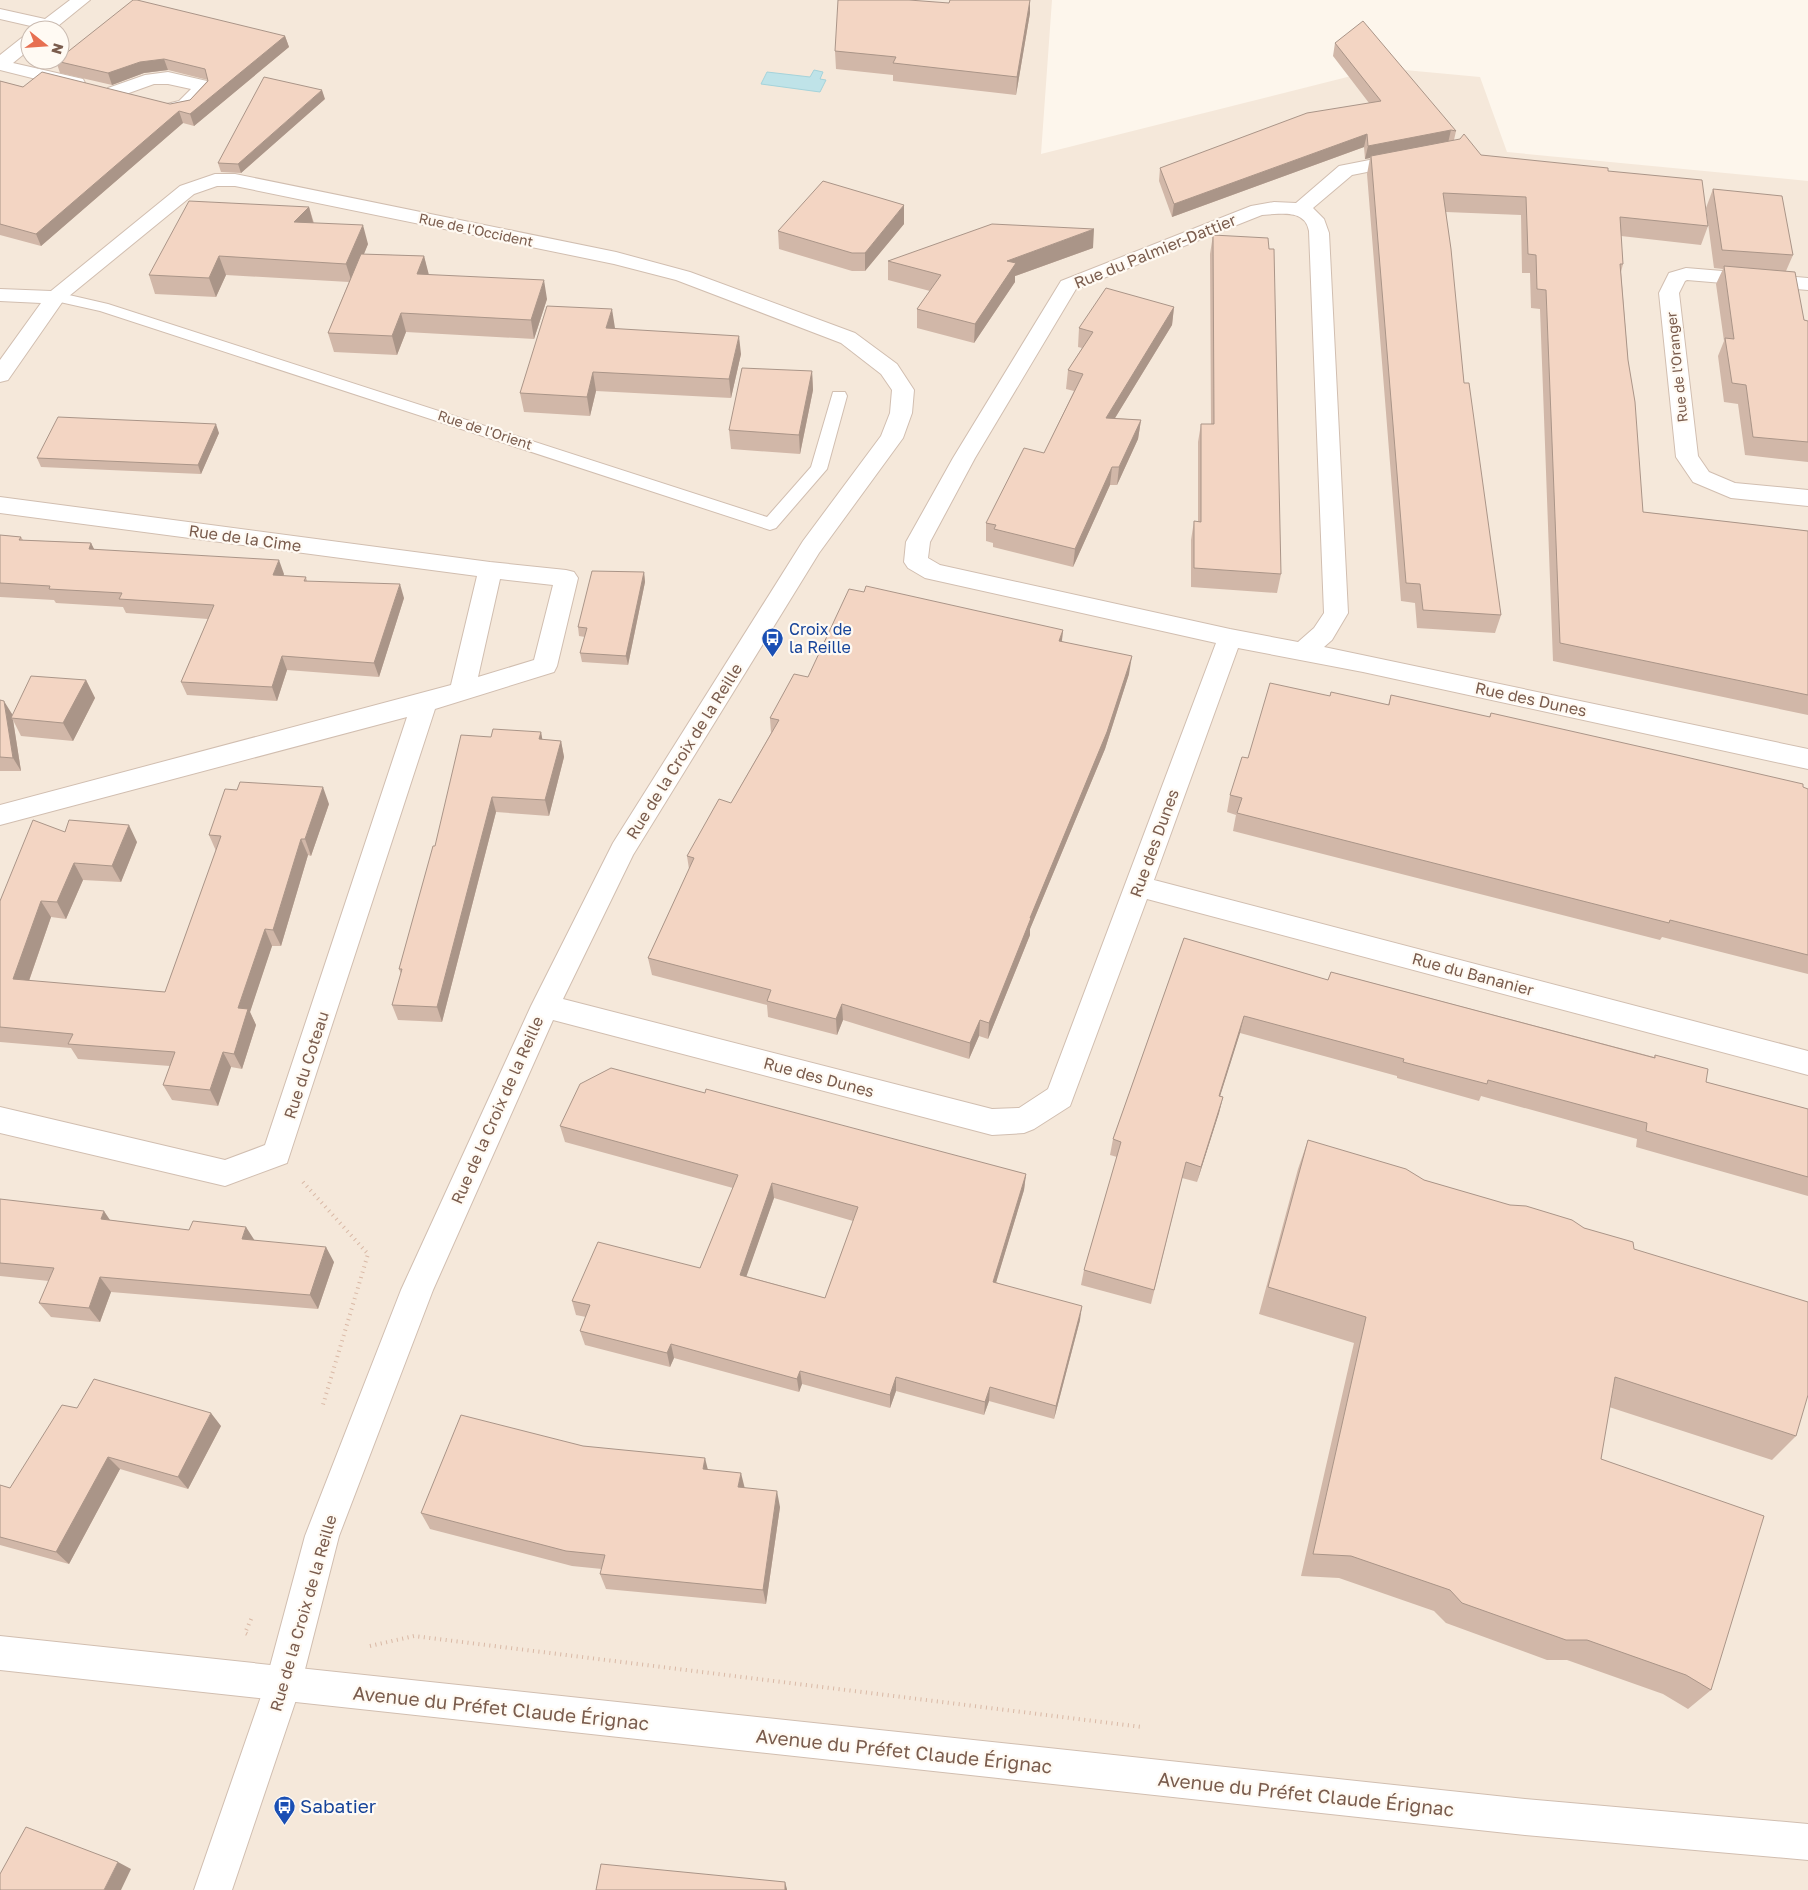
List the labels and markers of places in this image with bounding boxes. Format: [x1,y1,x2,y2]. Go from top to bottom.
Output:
place label: Croix de la Reille [789,619,852,657]
bus stop icon: Croix de la Reille [761,626,785,657]
bus stop icon: Sabatier [272,1794,296,1825]
place label: Sabatier [300,1794,377,1817]

